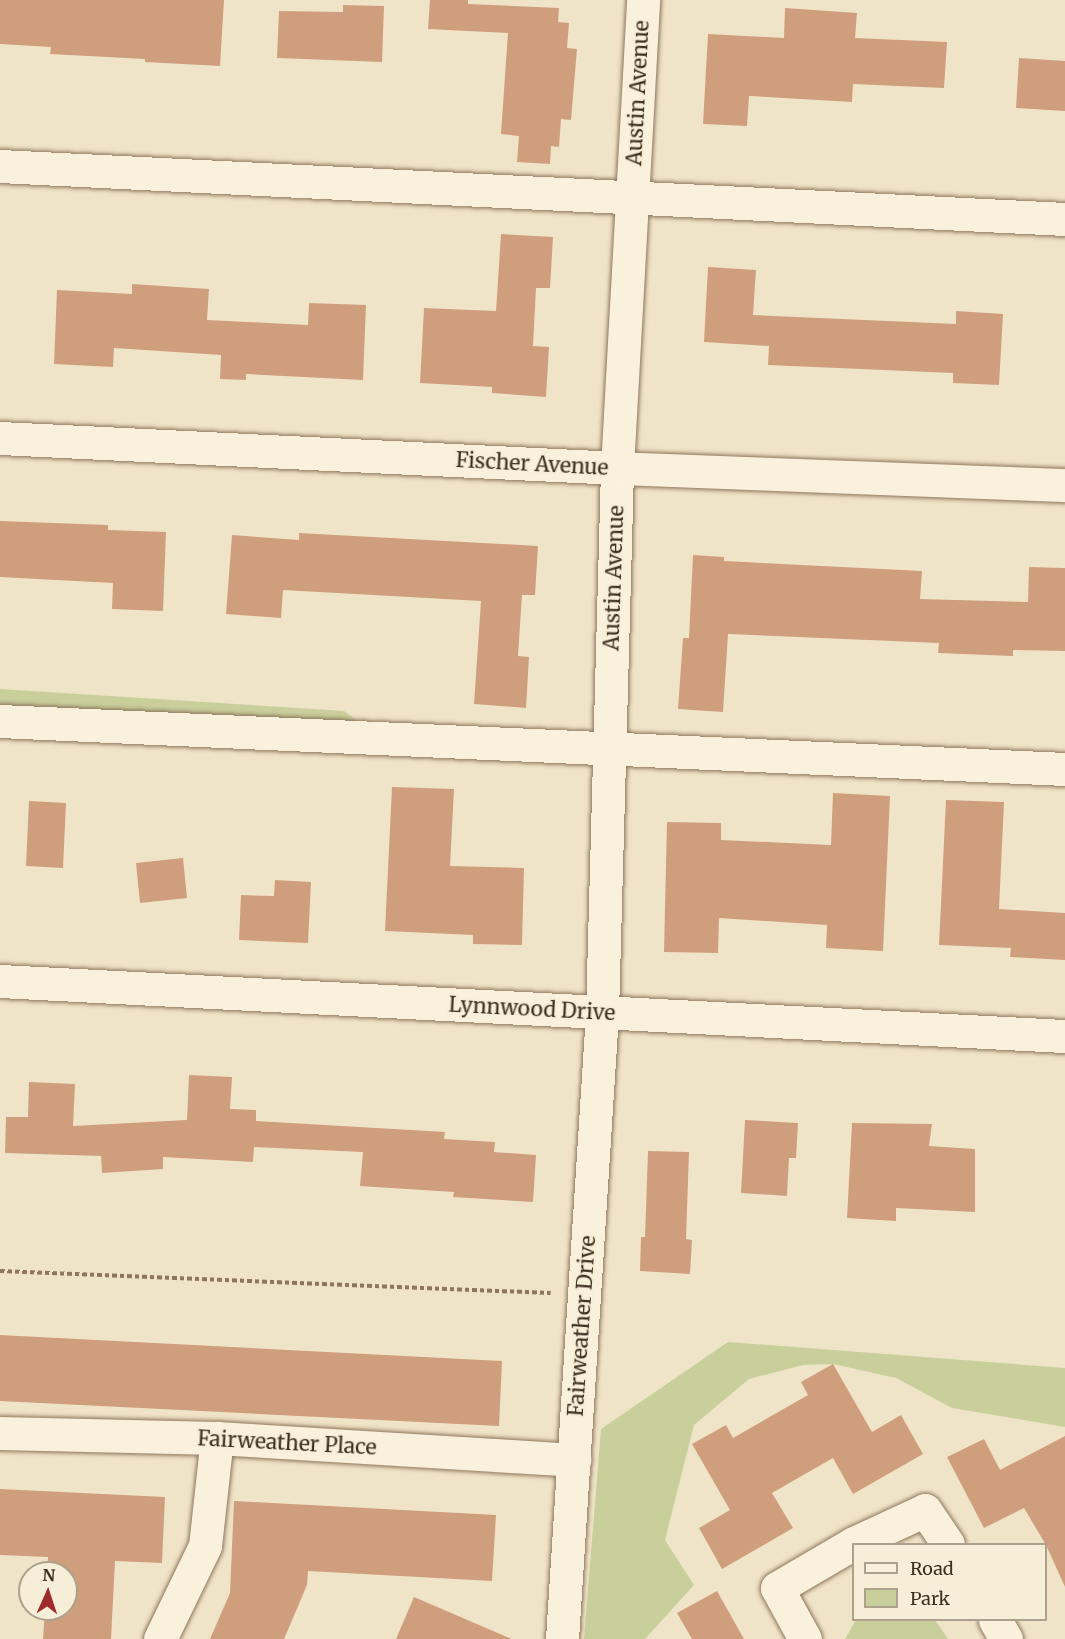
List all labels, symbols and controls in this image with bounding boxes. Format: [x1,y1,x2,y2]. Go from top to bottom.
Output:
street label: Austin Avenue [622,20,654,166]
street label: Fischer Avenue [455,447,609,481]
street label: Austin Avenue [599,505,629,651]
street label: Lynnwood Drive [448,992,616,1026]
street label: Fairweather Drive [563,1235,601,1417]
street label: Fairweather Place [197,1426,377,1460]
legend [852,1543,1047,1621]
text: Road [910,1557,954,1580]
north arrow [18,1561,78,1621]
text: N [42,1565,56,1585]
text: Park [910,1587,950,1610]

